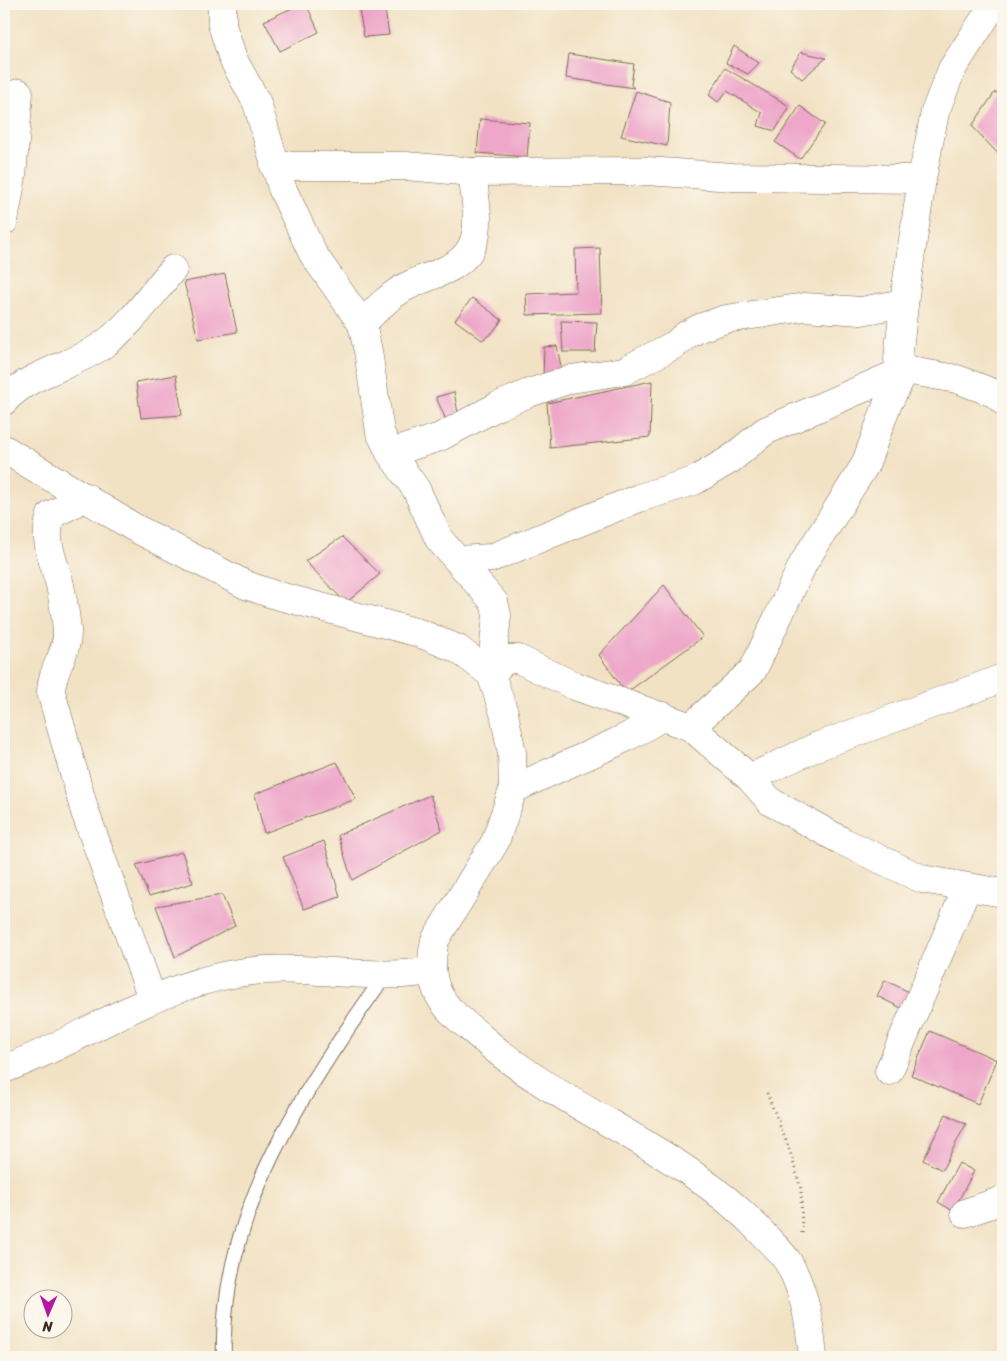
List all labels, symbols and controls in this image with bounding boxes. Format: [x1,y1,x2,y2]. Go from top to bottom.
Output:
north arrow [22,1288,72,1338]
text: N [42,1314,54,1339]

